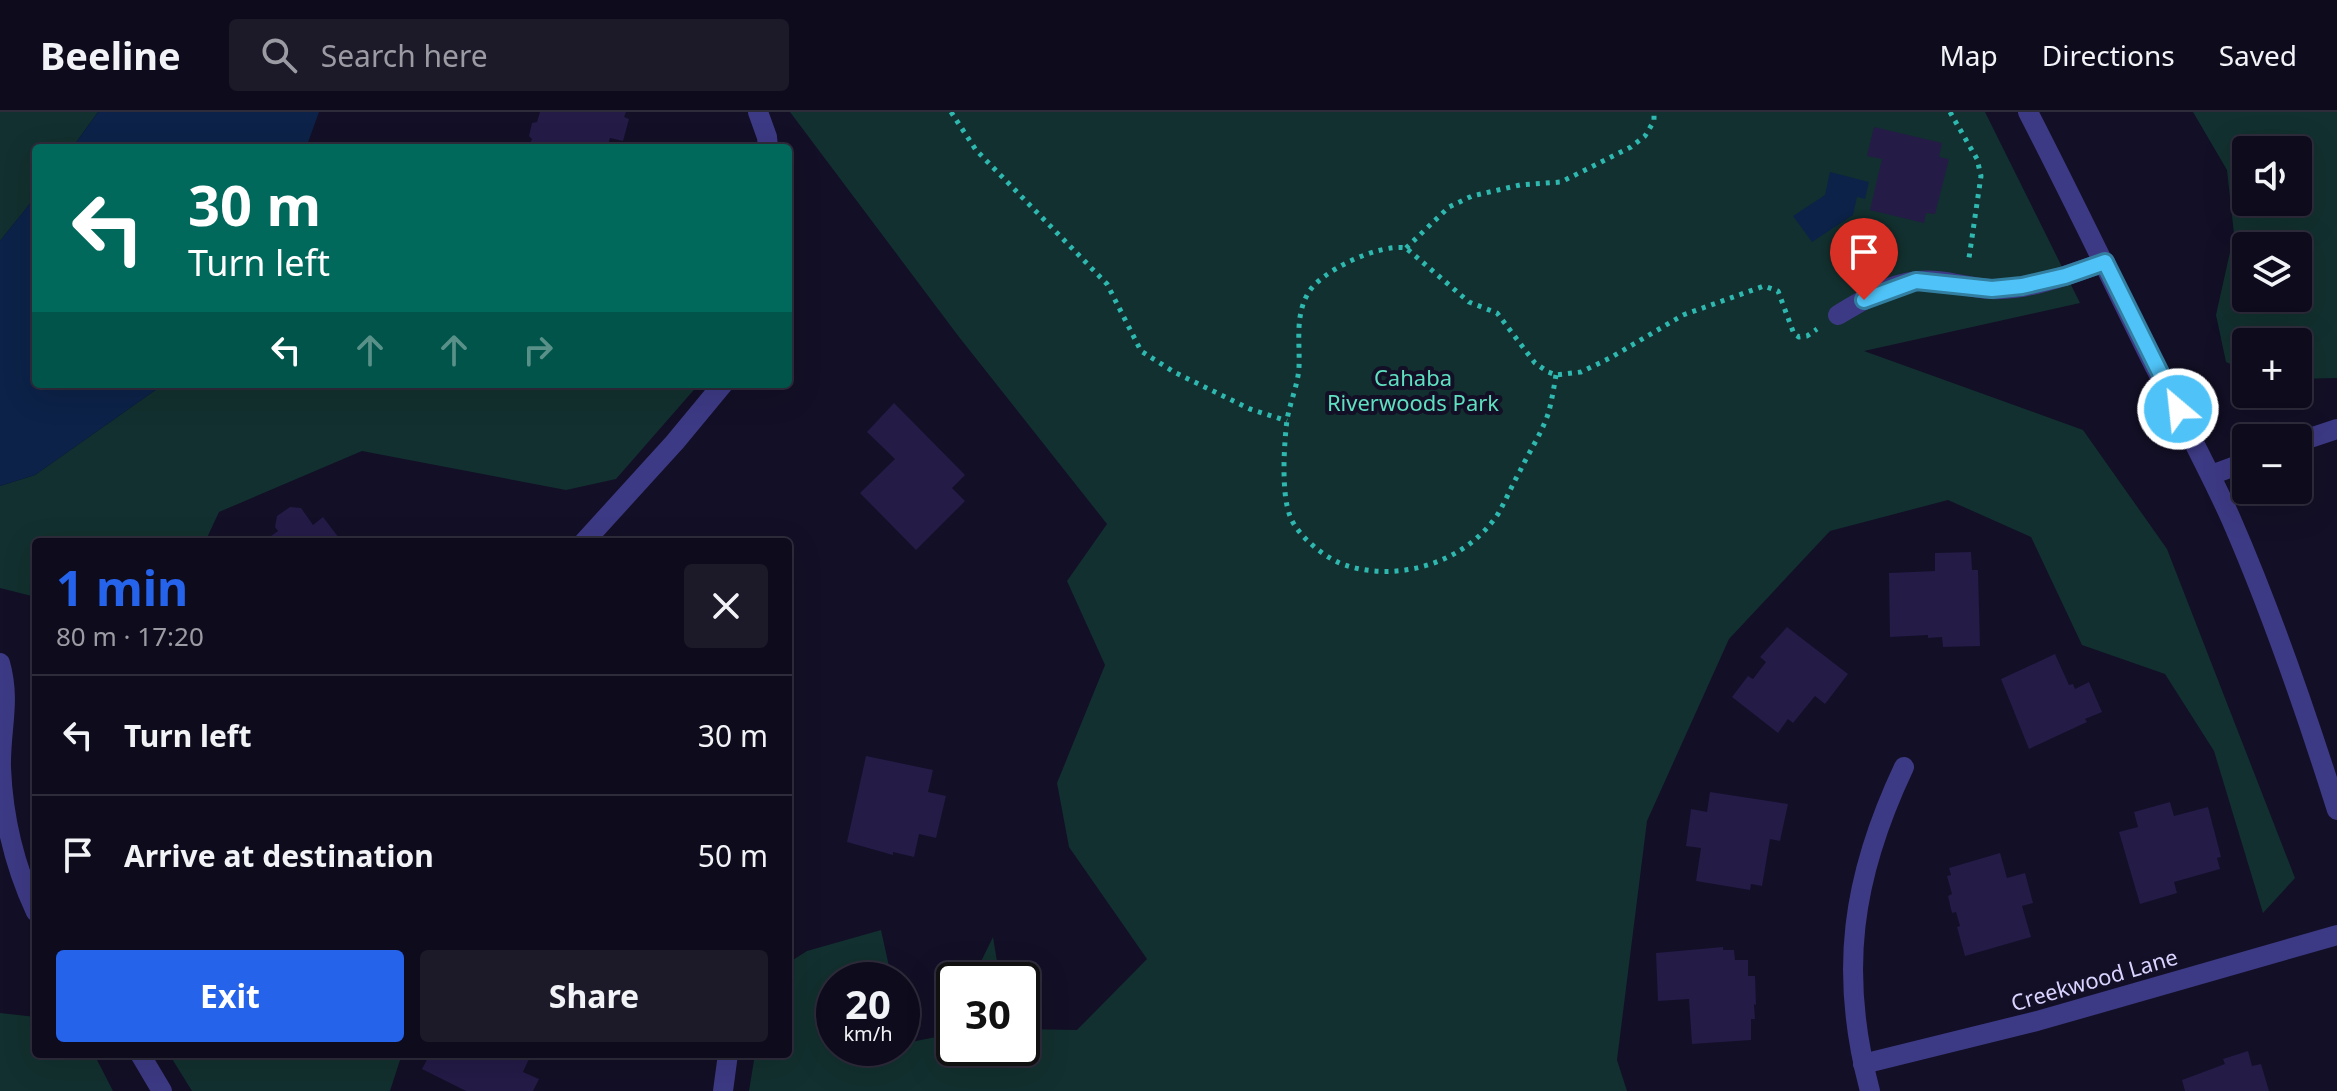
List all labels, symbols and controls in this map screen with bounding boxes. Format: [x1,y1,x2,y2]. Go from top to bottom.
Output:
search box [229,19,789,91]
text: Beeline [40,29,181,81]
icon: search [257,33,301,77]
text: Search here [321,35,488,76]
text: Map [1939,36,1998,74]
text: Directions [2042,36,2175,74]
text: Saved [2219,36,2297,74]
map controls [2232,136,2312,504]
button: sound [2232,136,2312,216]
text: 30 m [188,166,321,242]
icon: left [56,176,160,280]
pin [1830,218,1898,300]
icon: arrive [1842,230,1886,274]
button: layers [2232,232,2312,312]
text: Turn left [188,238,330,287]
icon: left [264,328,308,372]
icon: ahead [348,328,392,372]
icon: ahead [432,328,476,372]
icon: right [516,328,560,372]
button: + [2232,328,2312,408]
park label: Cahaba Riverwoods Park [1327,362,1499,417]
position arrow [2136,367,2220,451]
button: − [2232,424,2312,504]
text: 1 min [56,555,188,620]
button: close [684,564,768,648]
text: 80 m · 17:20 [56,618,204,654]
icon: left [56,713,100,757]
text: Turn left [124,715,252,756]
text: 30 m [698,715,768,756]
icon: arrive [56,833,100,877]
text: Arrive at destination [124,835,434,876]
text: 50 m [698,835,768,876]
street label: Creekwood Lane [2007,941,2181,1017]
button: Exit [56,950,404,1042]
button: Share [420,950,768,1042]
speed limit sign: 30 [936,962,1040,1066]
text: 20 [845,976,891,1031]
text: km/h [843,1020,893,1047]

